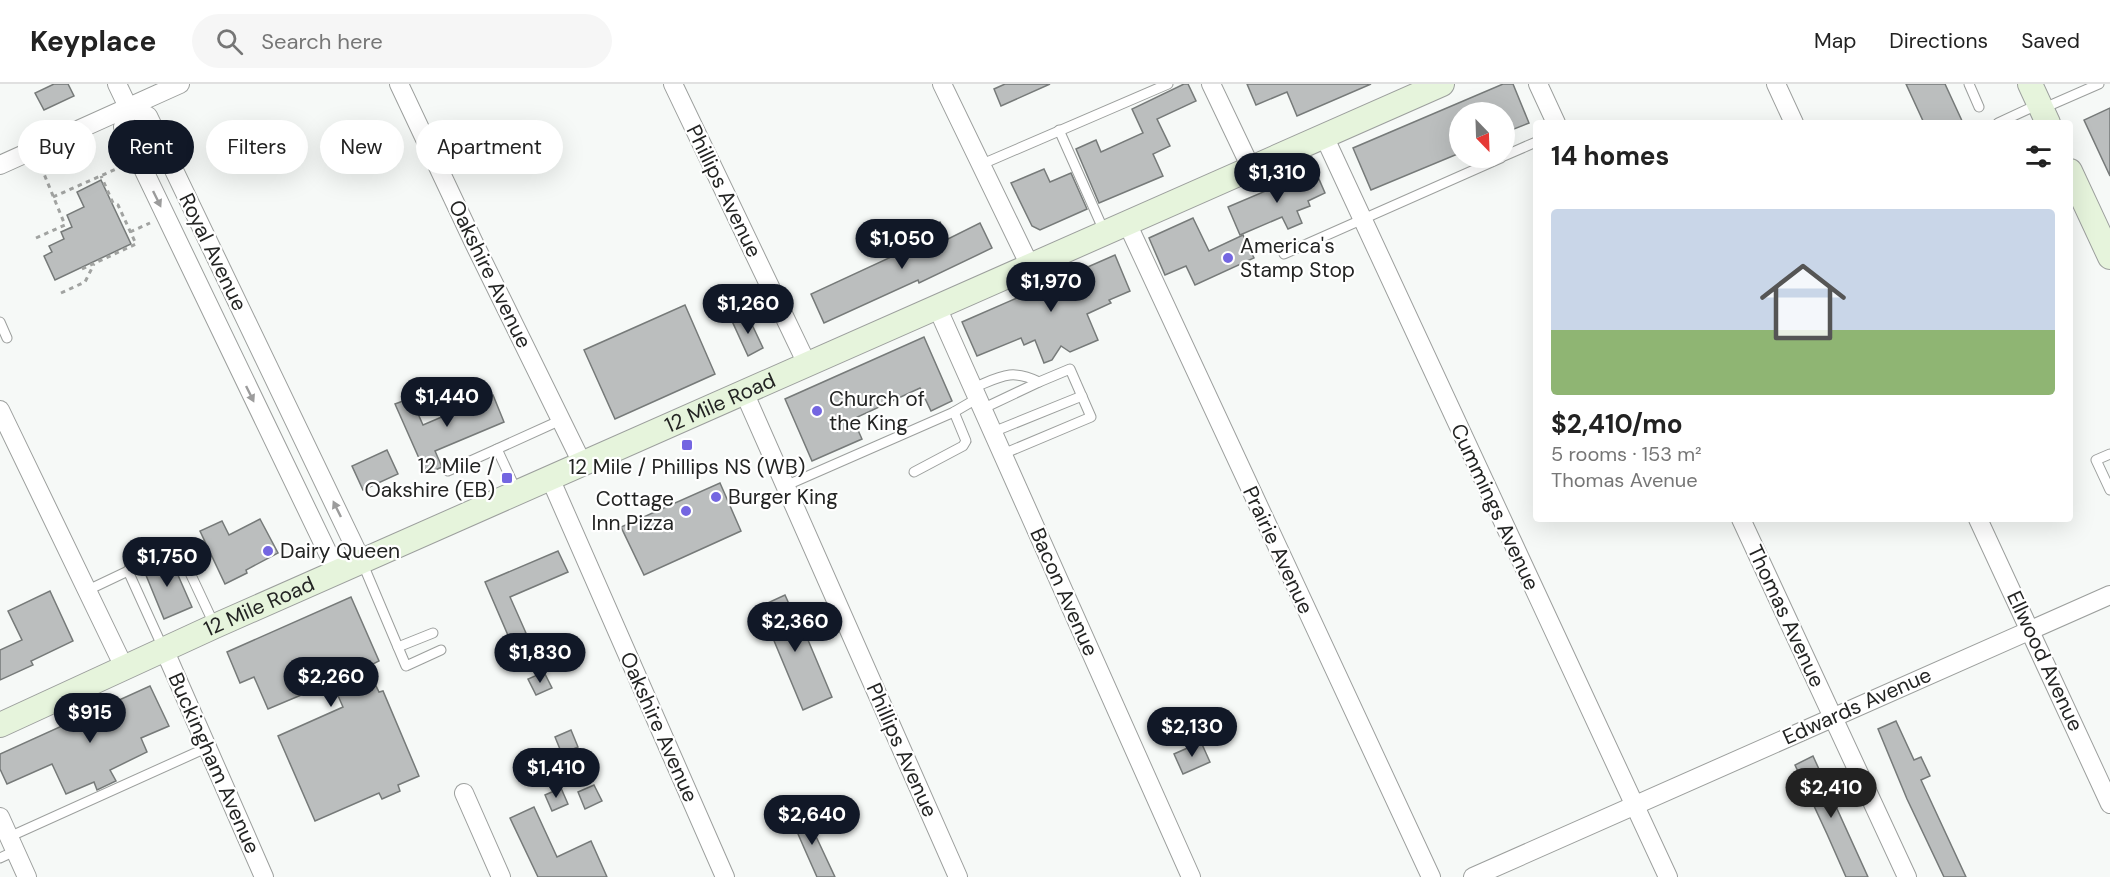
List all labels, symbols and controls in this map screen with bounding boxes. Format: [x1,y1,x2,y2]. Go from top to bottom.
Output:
search box [192,14,612,68]
text: Keyplace [30,23,156,60]
icon: search [213,25,246,58]
text: Search here [261,27,383,56]
text: Map [1814,27,1856,55]
text: Directions [1889,27,1988,55]
text: Saved [2021,27,2080,55]
north arrow [1449,102,1515,168]
map controls [1449,102,1515,168]
chip: Buy [18,120,96,174]
chip: Rent [108,120,194,174]
chip: Filters [206,120,308,174]
chip: New [320,120,404,174]
chip: Apartment [416,120,563,174]
street label: Phillips Avenue [680,120,768,262]
text: 14 homes [1551,139,1669,173]
icon: filters [2022,140,2055,173]
pin: $1,310 [1228,153,1326,204]
text: $1,310 [1248,159,1306,185]
street label: Royal Avenue [172,189,254,316]
one-way arrow [153,190,162,207]
street label: Oakshire Avenue [442,195,538,353]
pin: $1,050 [853,219,951,270]
text: $1,050 [870,225,934,251]
place label: America's Stamp Stop [1240,232,1355,284]
icon: home [1749,248,1857,356]
marker: America's Stamp Stop [1221,251,1235,265]
pin: $1,970 [1002,262,1100,313]
text: $1,970 [1020,268,1082,294]
pin: $1,260 [699,284,797,335]
text: $1,260 [717,290,779,316]
street label: 12 Mile Road [661,366,780,440]
pin: $1,440 [398,377,496,428]
text: $1,440 [415,383,479,409]
one-way arrow [246,385,255,402]
place label: Church of the King [829,385,925,437]
marker: Church of the King [810,404,824,418]
text: $2,410/mo [1551,407,1683,441]
street label: Cummings Avenue [1444,419,1546,595]
marker: 12 Mile / Phillips NS (WB) [680,438,694,452]
text: 5 rooms · 153 m² [1551,441,1702,467]
place label: 12 Mile / Oakshire (EB) [365,452,495,504]
place label: 12 Mile / Phillips NS (WB) [569,453,805,481]
text: Thomas Avenue [1551,467,1698,493]
marker: 12 Mile / Oakshire (EB) [500,471,514,485]
street label: Prairie Avenue [1236,481,1320,619]
place label: Burger King [728,483,838,511]
place label: Cottage Inn Pizza [592,485,674,537]
marker: Burger King [709,490,723,504]
one-way arrow [332,500,341,517]
marker: Cottage Inn Pizza [679,504,693,518]
street label: Bacon Avenue [1023,523,1105,661]
pin: $1,750 [118,537,216,588]
place label: Dairy Queen [280,537,400,565]
street label: Thomas Avenue [1741,540,1831,692]
text: $1,750 [136,543,198,569]
marker: Dairy Queen [261,544,275,558]
street label: 12 Mile Road [199,570,319,643]
street label: Ellwood Avenue [2000,586,2090,736]
pin: $2,360 [746,602,844,653]
text: $2,360 [761,608,829,634]
pin: $1,830 [491,633,589,684]
text: $1,830 [508,639,572,665]
street label: Oakshire Avenue [613,648,705,807]
pin: $2,260 [282,657,380,708]
street label: Edwards Avenue [1778,661,1936,751]
text: $2,260 [298,663,364,689]
street label: Buckingham Avenue [161,668,267,858]
street label: Phillips Avenue [860,678,944,822]
pin: $915 [54,693,126,744]
text: $915 [68,699,112,725]
pin: $2,130 [1143,707,1241,758]
text: $2,130 [1161,713,1223,739]
pin: $1,410 [507,748,605,799]
text: $1,410 [527,754,585,780]
pin: $2,410 [1782,768,1880,819]
text: $2,410 [1800,774,1862,800]
pin: $2,640 [763,795,861,846]
text: $2,640 [778,801,846,827]

